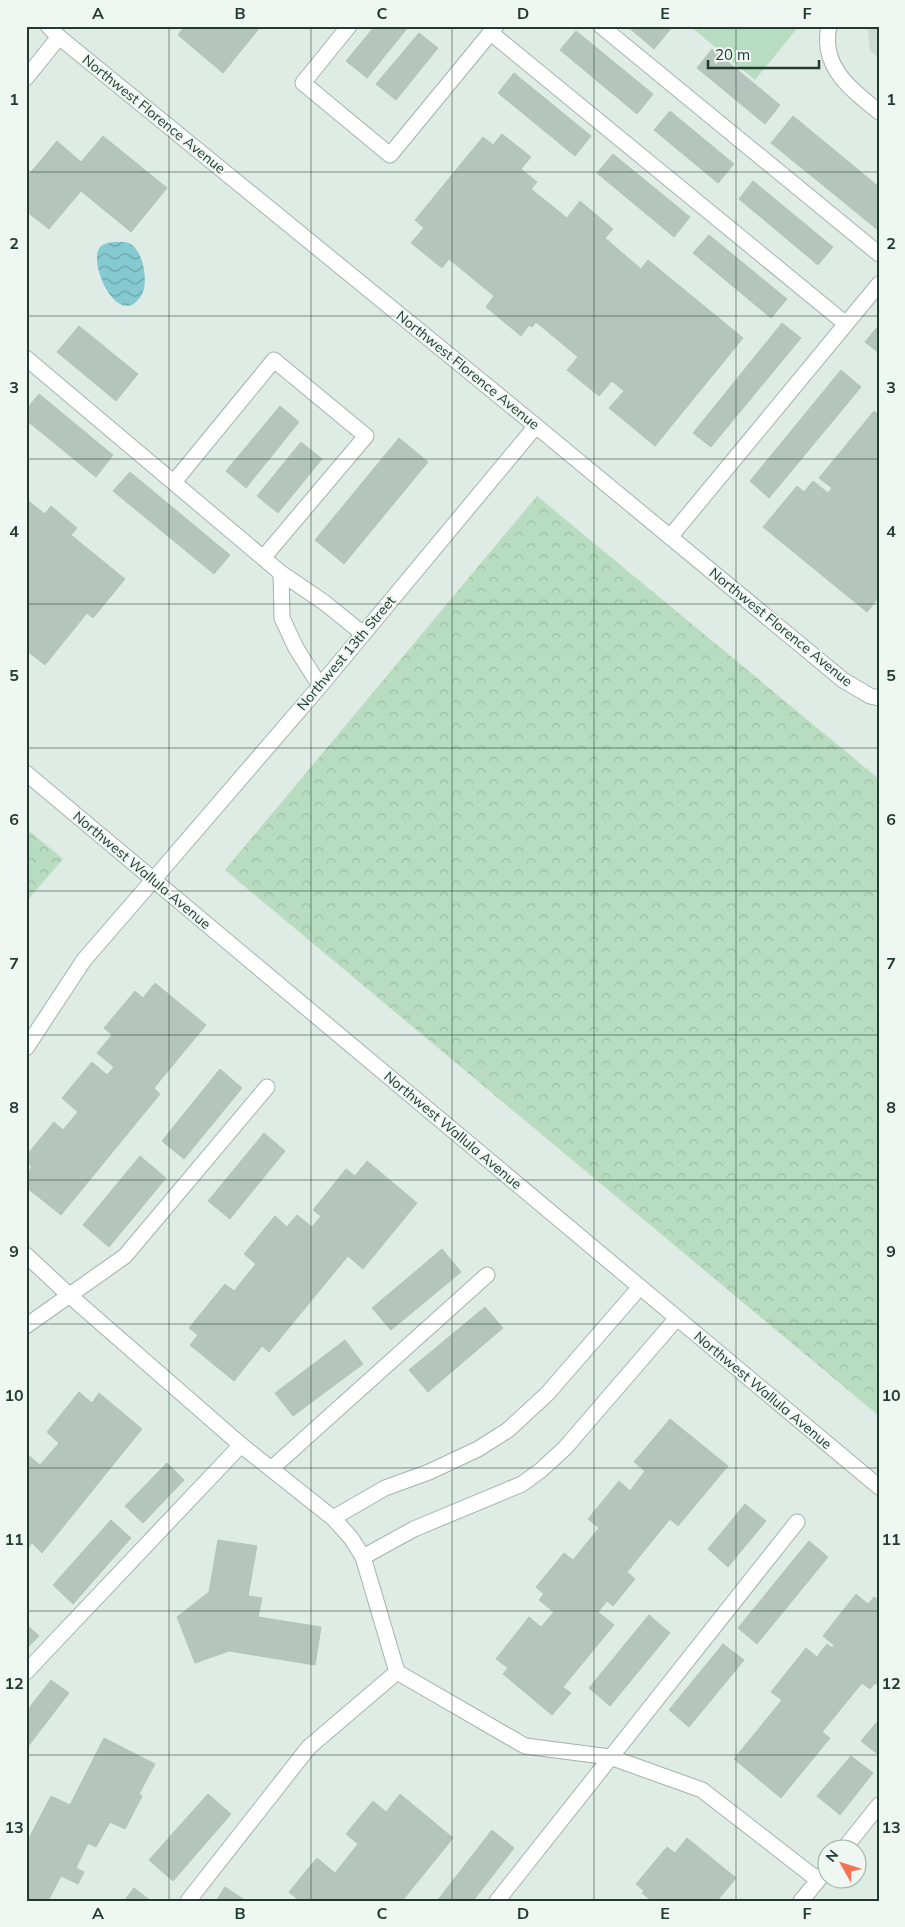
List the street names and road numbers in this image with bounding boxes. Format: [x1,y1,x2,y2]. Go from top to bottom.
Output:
street label: Northwest Florence Avenue [79,51,229,177]
street label: Northwest Florence Avenue [393,307,543,433]
street label: Northwest Florence Avenue [706,564,856,690]
street label: Northwest 13th Street [293,592,399,714]
street label: Northwest Wallula Avenue [70,807,214,933]
street label: Northwest Wallula Avenue [381,1067,525,1193]
street label: Northwest Wallula Avenue [691,1327,835,1453]

